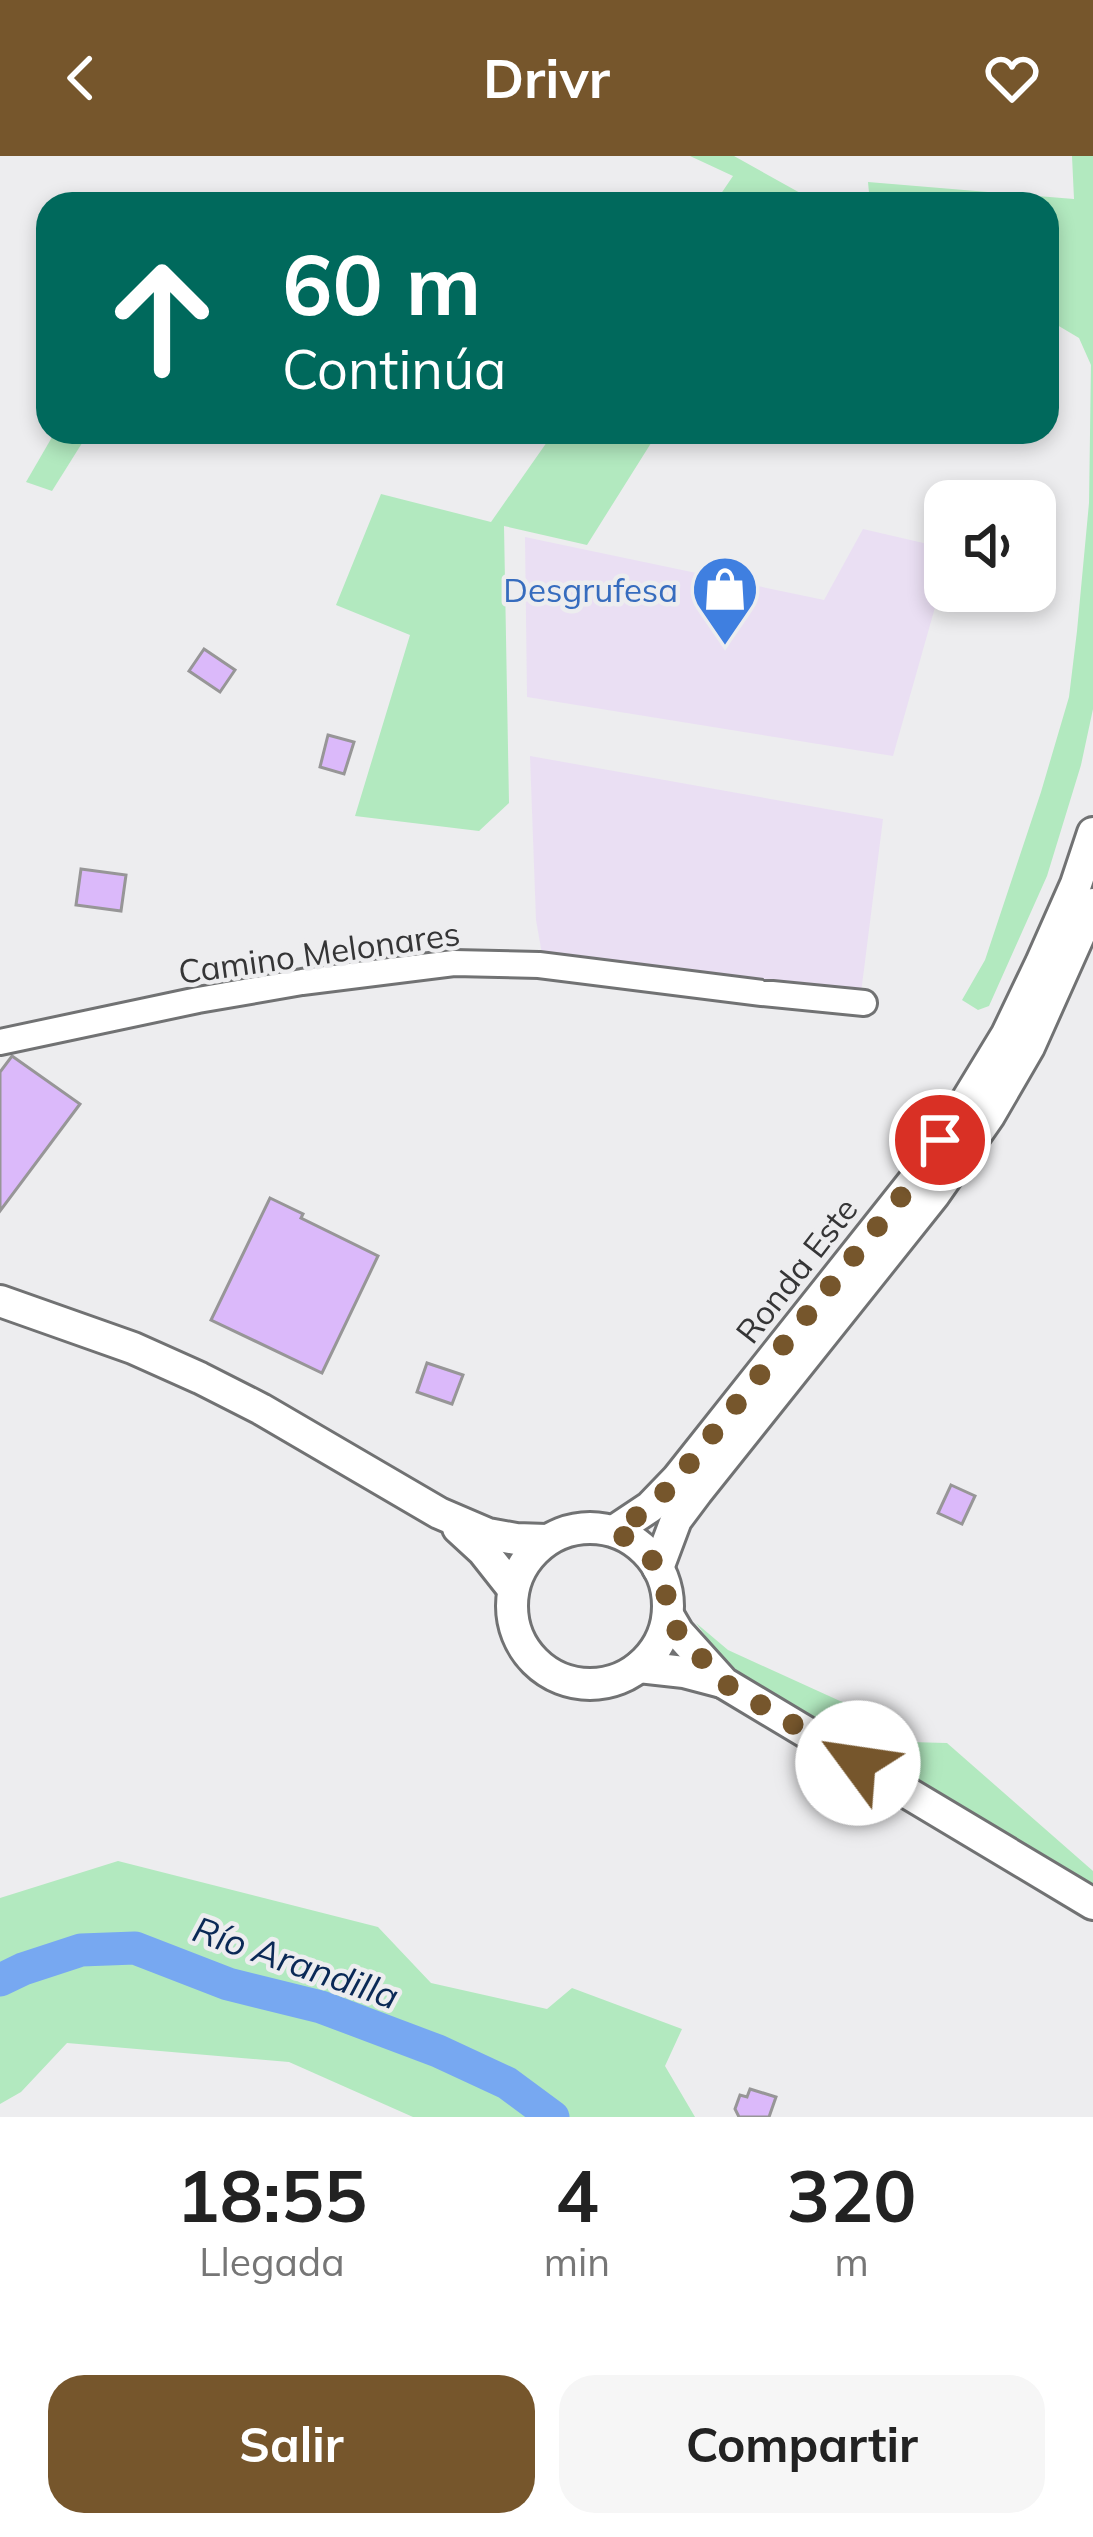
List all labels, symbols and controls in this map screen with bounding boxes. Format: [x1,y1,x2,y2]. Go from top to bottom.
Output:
text: Drivr [483,44,610,112]
icon: back [48,45,114,111]
icon: heart [979,45,1045,111]
text: 60 m [282,231,481,336]
icon: ahead [84,240,240,396]
text: Continúa [282,335,506,403]
map controls [924,480,1056,612]
button: sound [924,480,1056,612]
shop icon: Desgrufesa [690,554,760,648]
place label: Desgrufesa [503,569,678,610]
street label: Camino Melonares [176,912,462,992]
pin [889,1089,991,1191]
icon: arrive [907,1107,973,1173]
street label: Ronda Este [726,1189,866,1351]
position arrow [795,1700,921,1826]
water label: Río Arandilla [187,1906,405,2018]
text: 18:55 [177,2150,367,2240]
text: 4 [555,2150,599,2240]
text: 320 [787,2150,916,2240]
text: Llegada [199,2237,345,2286]
text: min [544,2237,610,2286]
text: m [834,2237,869,2286]
button: Salir [48,2375,535,2513]
button: Compartir [559,2375,1045,2513]

